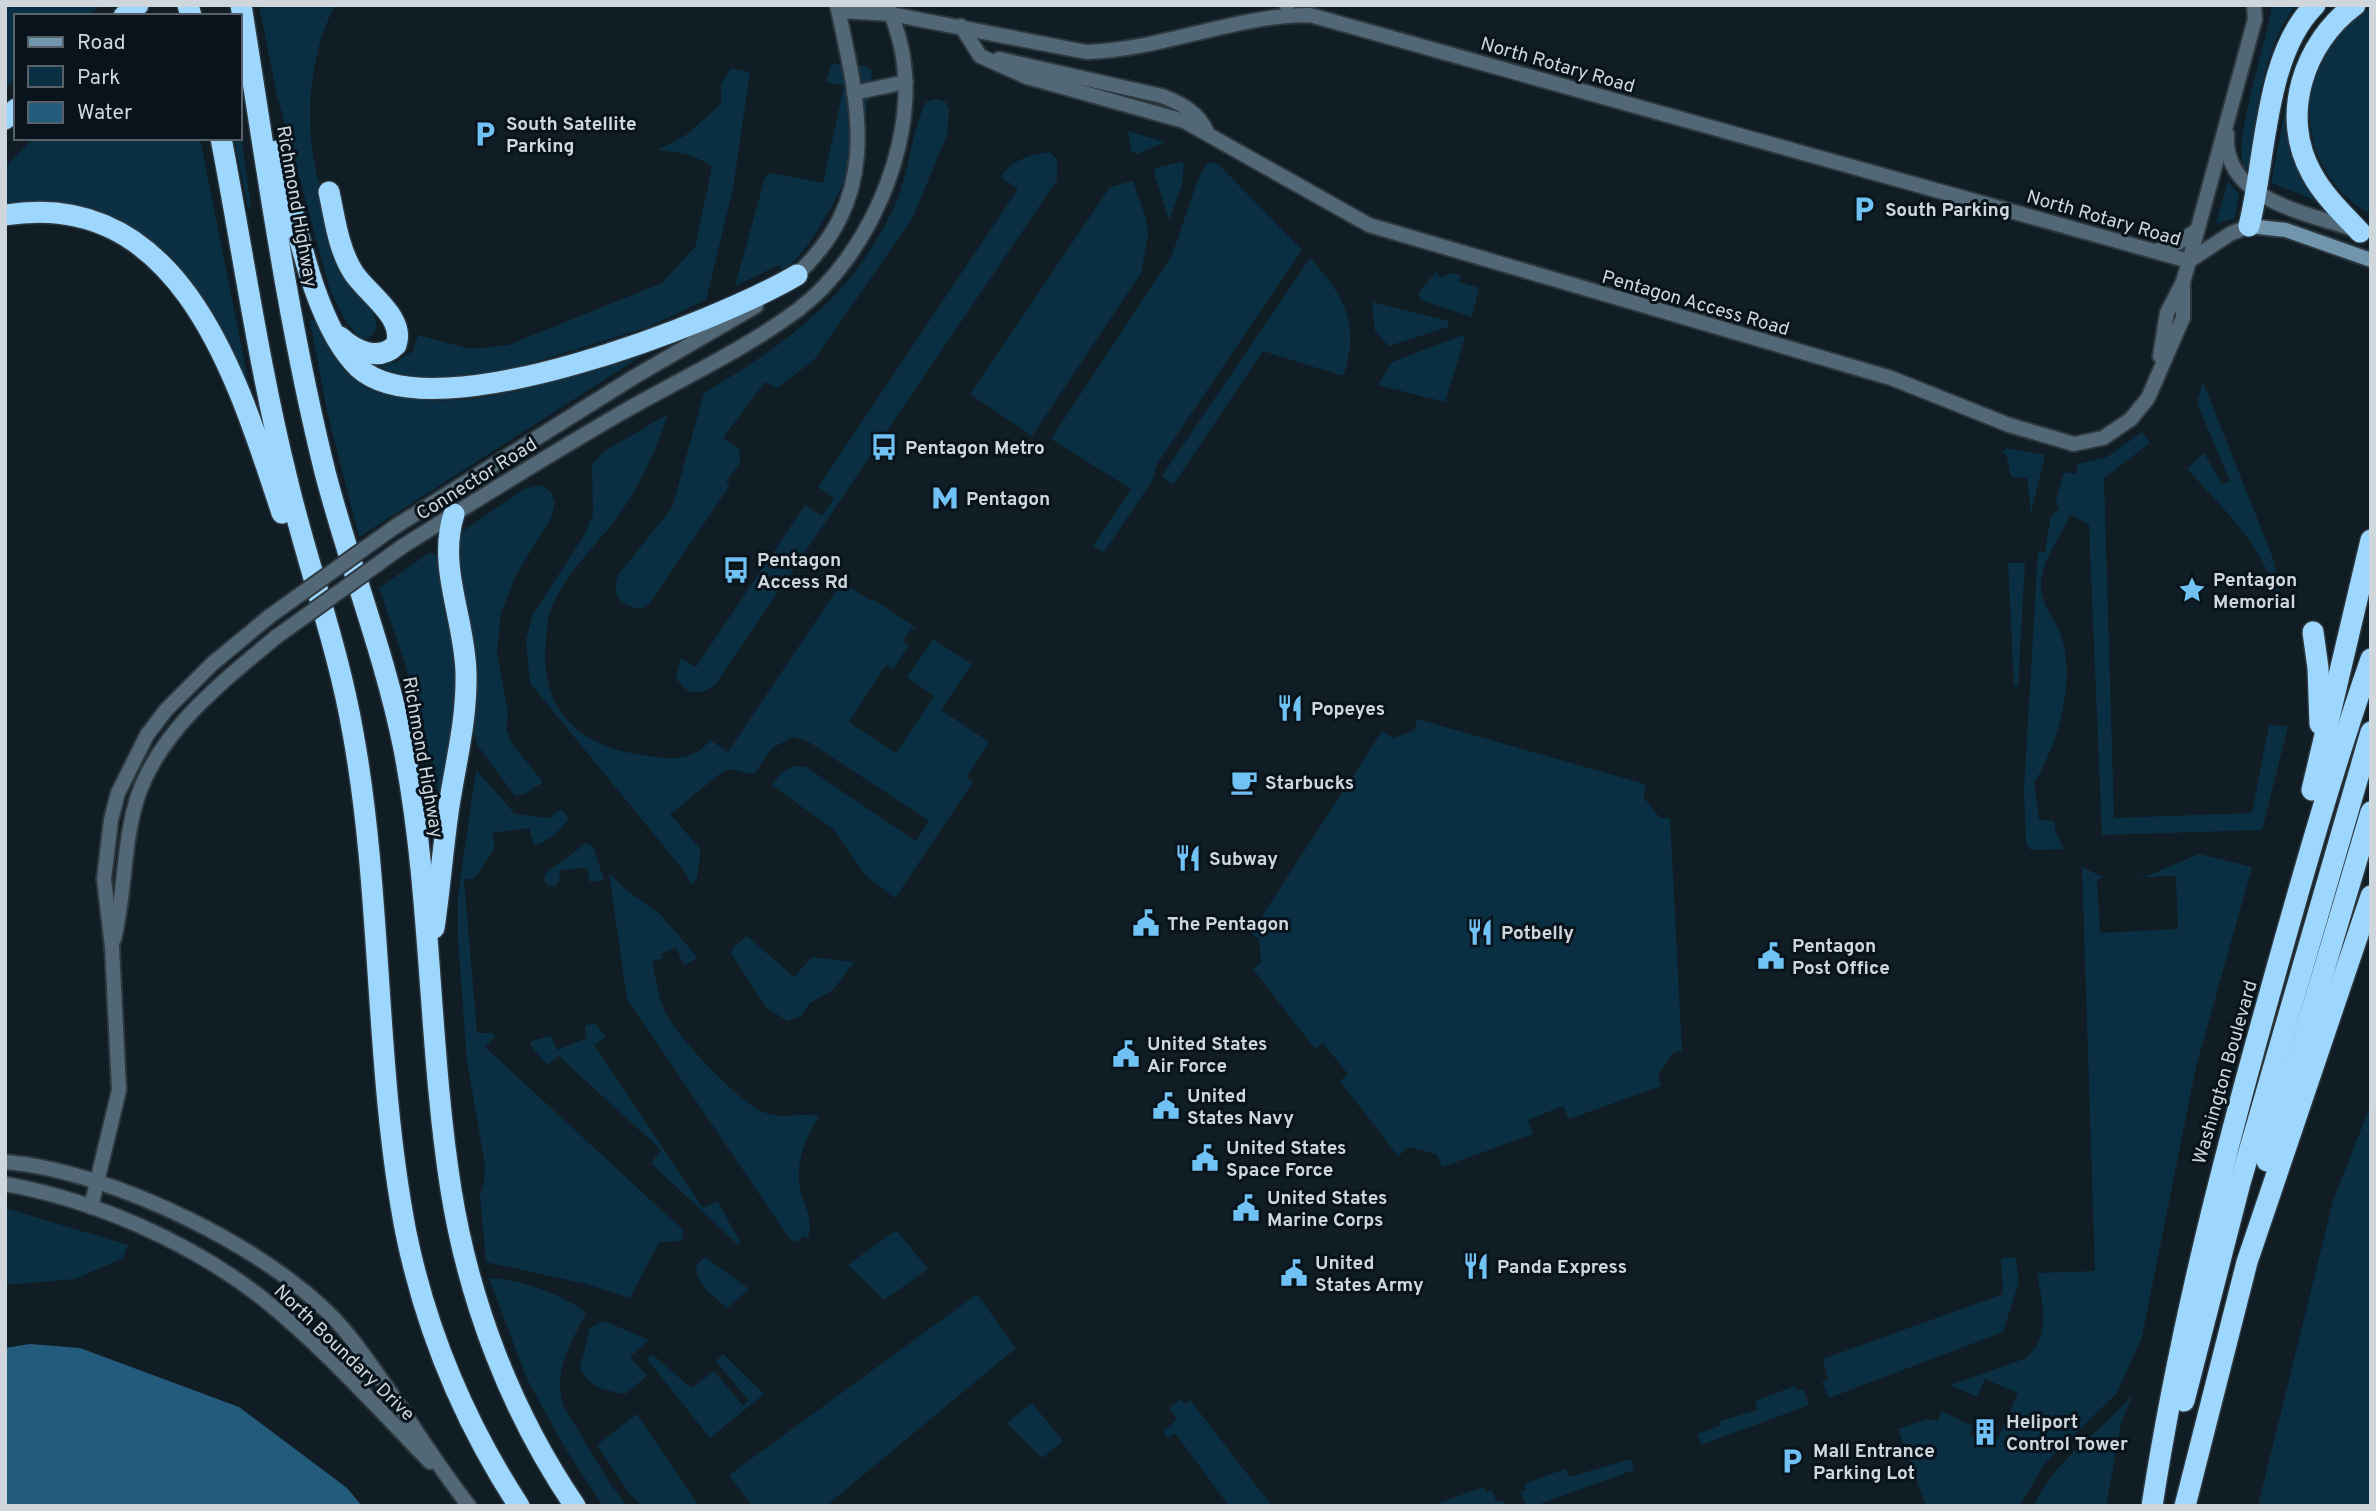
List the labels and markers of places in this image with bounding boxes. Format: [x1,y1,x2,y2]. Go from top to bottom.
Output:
place label: South Satellite Parking [506,113,637,159]
parking icon: South Satellite Parking [470,119,500,149]
parking icon: South Parking [1849,194,1879,224]
place label: South Parking [1885,199,2010,223]
bus stop icon: Pentagon Metro [869,432,899,462]
place label: Pentagon Metro [905,437,1045,461]
metro station icon: Pentagon [930,483,960,513]
place label: Pentagon [966,488,1050,512]
place label: Pentagon Access Rd [757,549,848,595]
bus stop icon: Pentagon Access Rd [721,555,751,585]
place label: Pentagon Memorial [2213,569,2297,615]
place icon: Pentagon Memorial [2177,575,2207,605]
restaurant icon: Popeyes [1275,693,1305,723]
place label: Popeyes [1311,698,1385,722]
cafe icon: Starbucks [1229,767,1259,797]
place label: Starbucks [1265,772,1354,796]
restaurant icon: Subway [1173,843,1203,873]
place label: Subway [1209,848,1278,872]
public building icon: The Pentagon [1131,908,1161,938]
place label: The Pentagon [1167,913,1289,937]
restaurant icon: Potbelly [1465,917,1495,947]
place label: Potbelly [1501,922,1574,946]
place label: Pentagon Post Office [1792,935,1890,981]
public building icon: Pentagon Post Office [1756,941,1786,971]
place label: United States Air Force [1147,1033,1267,1079]
public building icon: United States Air Force [1111,1039,1141,1069]
place label: United States Navy [1187,1085,1294,1131]
public building icon: United States Navy [1151,1091,1181,1121]
place label: United States Space Force [1226,1137,1346,1183]
public building icon: United States Space Force [1190,1143,1220,1173]
place label: United States Marine Corps [1267,1187,1387,1233]
public building icon: United States Marine Corps [1231,1193,1261,1223]
restaurant icon: Panda Express [1461,1251,1491,1281]
place label: United States Army [1315,1252,1424,1298]
place label: Panda Express [1497,1256,1627,1280]
public building icon: United States Army [1279,1258,1309,1288]
place label: Heliport Control Tower [2006,1411,2128,1457]
building icon: Heliport Control Tower [1970,1417,2000,1447]
place label: Mall Entrance Parking Lot [1813,1440,1935,1486]
parking icon: Mall Entrance Parking Lot [1777,1446,1807,1476]

